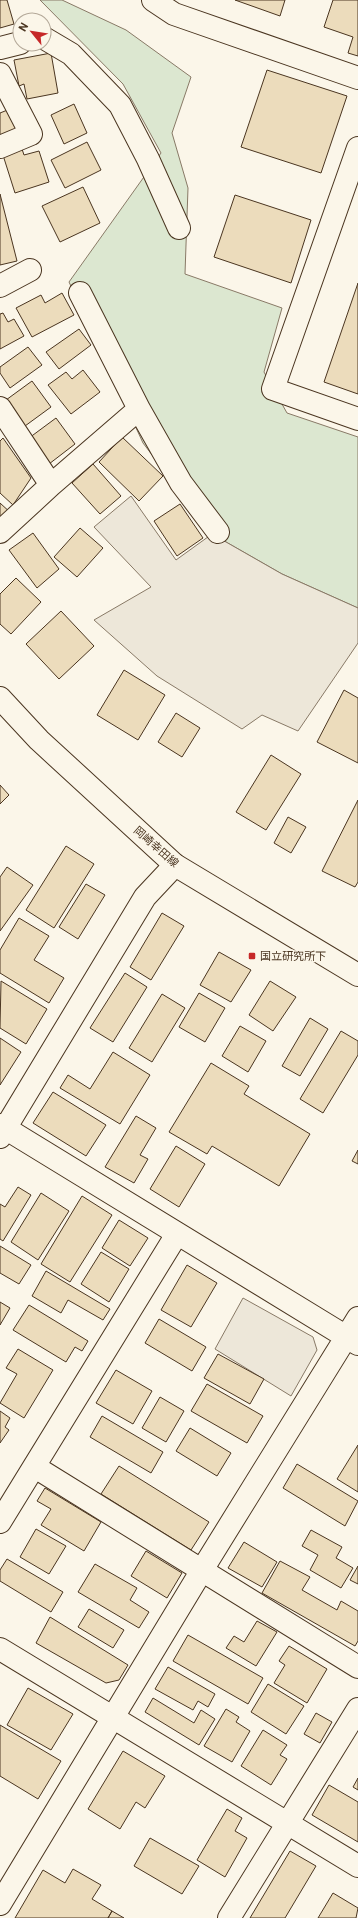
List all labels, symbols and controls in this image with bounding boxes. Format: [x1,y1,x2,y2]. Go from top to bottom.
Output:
north arrow [12,12,52,52]
text: N [16,20,31,34]
street label: 岡崎幸田線 [131,824,181,870]
place label: 国立研究所下 [260,950,326,963]
marker: 国立研究所下 [247,951,257,961]

